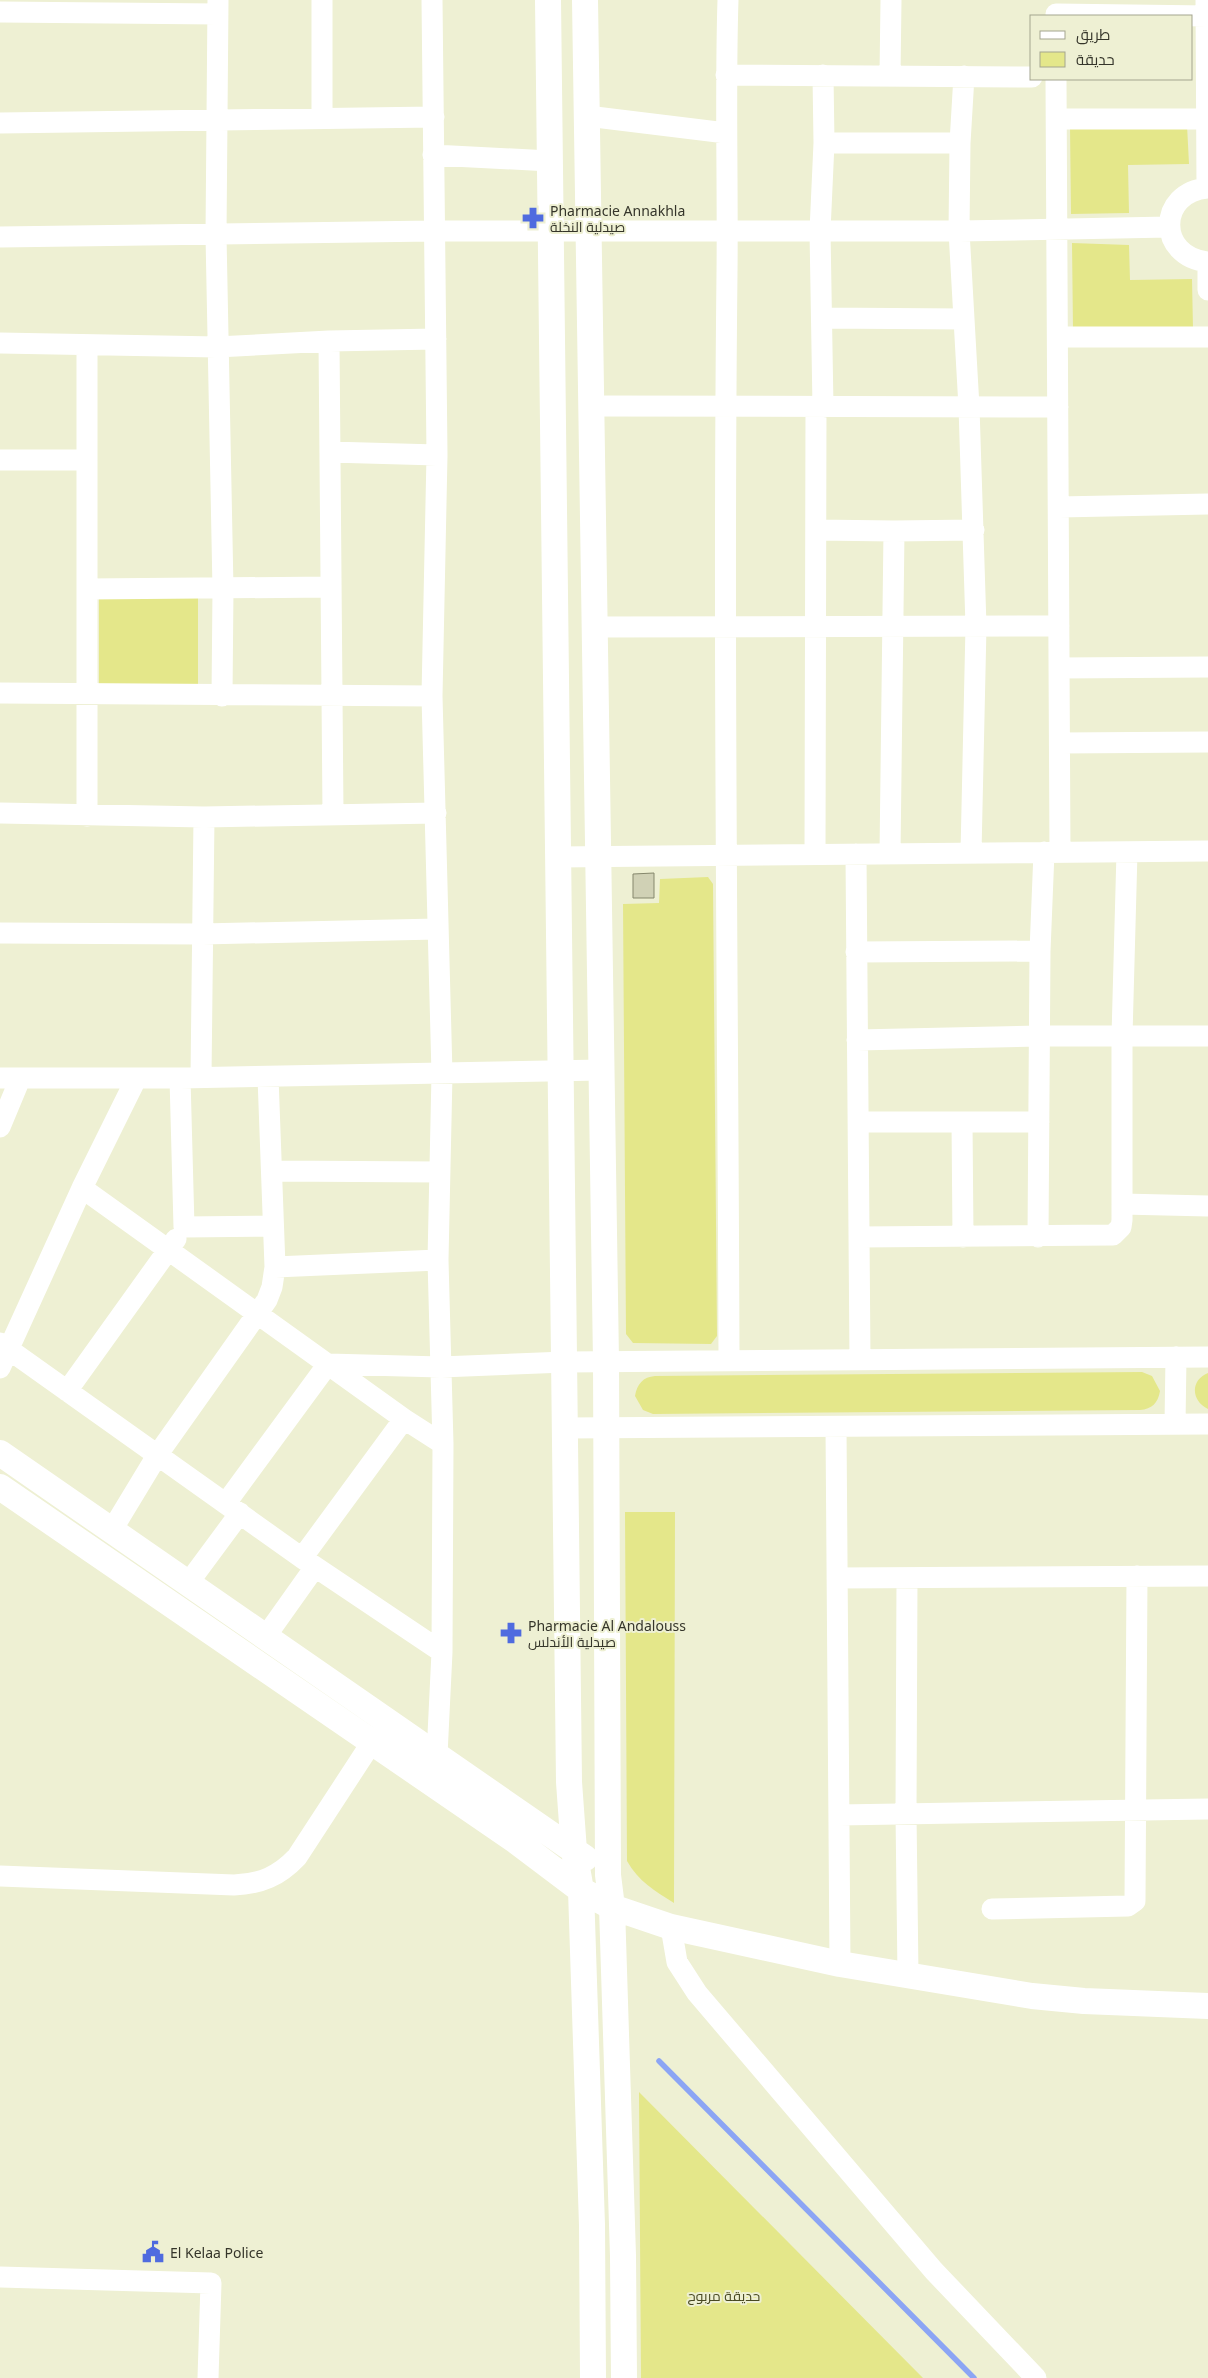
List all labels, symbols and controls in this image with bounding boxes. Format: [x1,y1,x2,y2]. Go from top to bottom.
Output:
legend [1030,15,1193,80]
text: طريق [1076,24,1110,45]
text: حديقة [1076,49,1115,69]
place label: Pharmacie Annakhla صيدلية النخلة [550,201,685,236]
pharmacy icon: Pharmacie Annakhla صيدلية النخلة [520,205,546,231]
place label: Pharmacie Al Andalouss صيدلية الأندلس [528,1616,686,1651]
pharmacy icon: Pharmacie Al Andalouss صيدلية الأندلس [498,1620,524,1646]
public building icon: El Kelaa Police [140,2239,166,2265]
place label: El Kelaa Police [170,2243,263,2262]
park label: حديقة مربوح [688,2286,760,2305]

